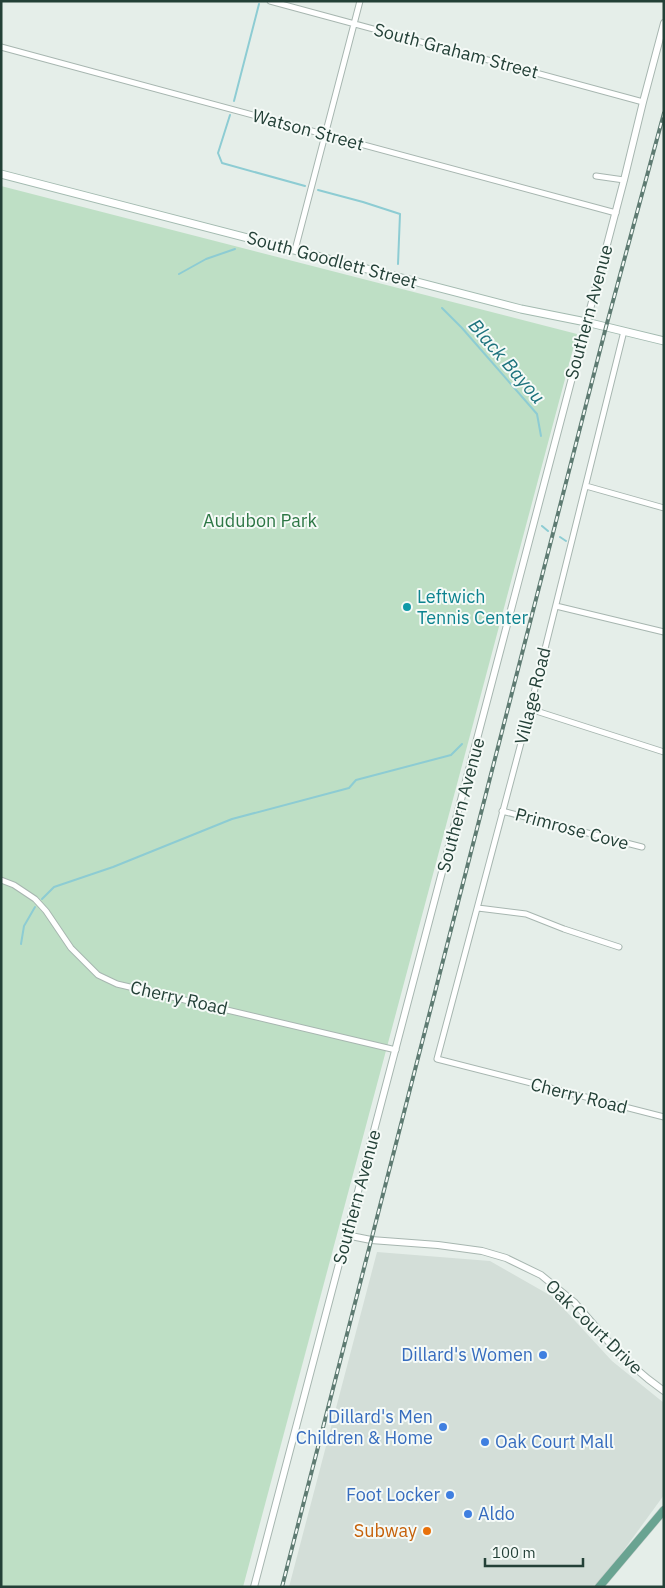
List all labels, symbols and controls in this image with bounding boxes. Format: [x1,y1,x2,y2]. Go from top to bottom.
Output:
street label: South Graham Street [371,17,541,84]
street label: Watson Street [250,104,366,155]
street label: South Goodlett Street [244,226,420,293]
street label: Southern Avenue [560,242,618,382]
water label: Black Bayou [464,314,550,408]
park label: Audubon Park [203,509,317,532]
place label: Leftwich Tennis Center [417,585,528,629]
marker: Leftwich Tennis Center [401,601,413,613]
street label: Village Road [509,645,556,747]
street label: Southern Avenue [432,735,490,875]
street label: Primrose Cove [513,802,632,855]
street label: Cherry Road [128,975,230,1020]
street label: Cherry Road [528,1072,630,1119]
street label: Southern Avenue [328,1127,386,1267]
street label: Oak Court Drive [541,1274,648,1379]
place label: Dillard's Women [401,1343,533,1366]
marker: Dillard's Women [537,1349,549,1361]
place label: Dillard's Men Children & Home [296,1405,433,1449]
marker: Dillard's Men Children & Home [437,1421,449,1433]
place label: Oak Court Mall [495,1430,614,1453]
marker: Oak Court Mall [479,1436,491,1448]
place label: Foot Locker [346,1483,440,1506]
marker: Foot Locker [444,1489,456,1501]
place label: Aldo [478,1502,515,1525]
marker: Aldo [462,1508,474,1520]
place label: Subway [354,1519,417,1542]
marker: Subway [421,1525,433,1537]
scale bar [485,1536,582,1568]
text: 100 m [492,1543,536,1562]

